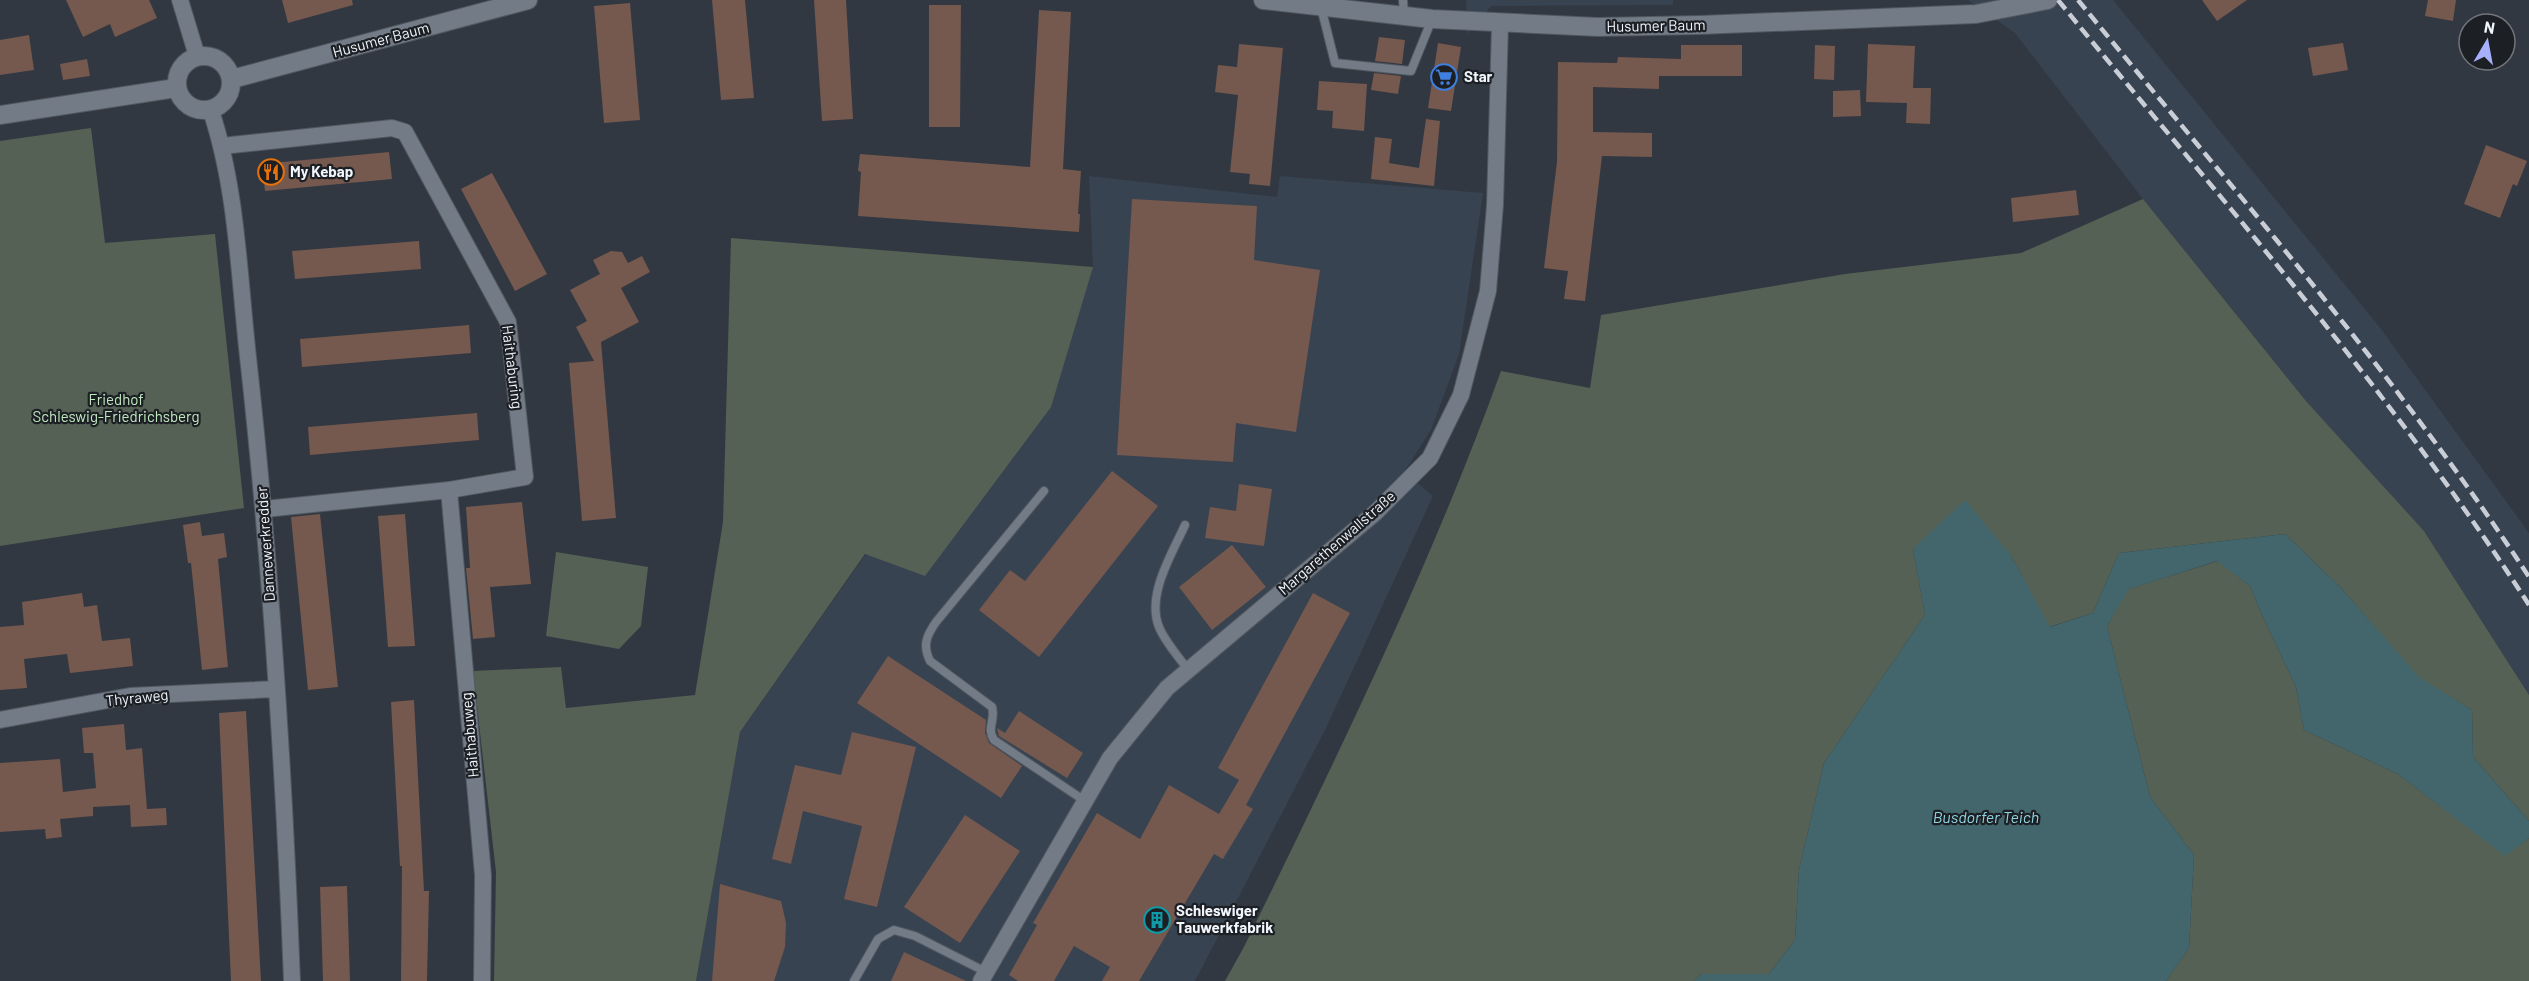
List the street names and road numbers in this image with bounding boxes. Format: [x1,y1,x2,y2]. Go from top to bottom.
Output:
street label: Husumer Baum [1606,15,1706,35]
street label: Husumer Baum [330,17,431,61]
street label: Haithaburing [499,324,527,410]
street label: Dannewerkredder [252,485,278,602]
street label: Margarethenwallstraße [1274,486,1399,598]
street label: Thyraweg [105,685,169,709]
street label: Haithabuweg [456,692,482,778]

